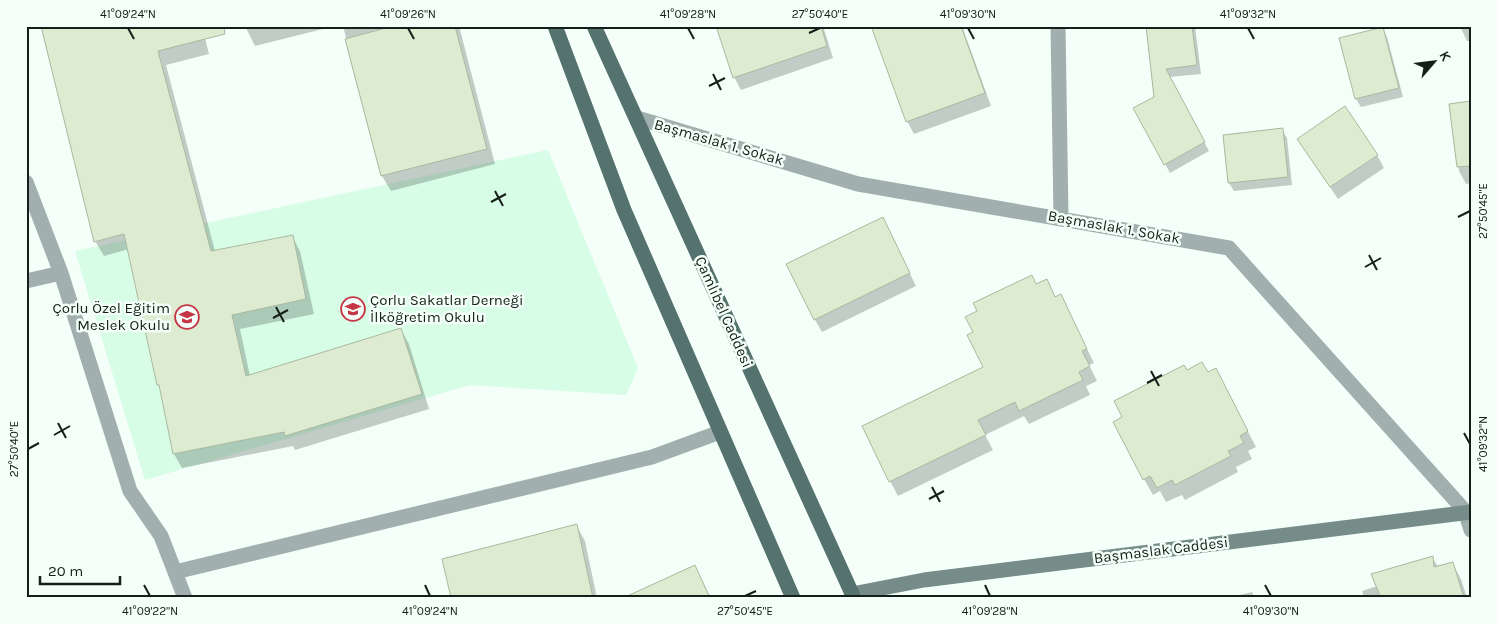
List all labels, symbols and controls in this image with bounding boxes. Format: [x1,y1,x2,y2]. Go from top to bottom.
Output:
text: 41°09'24"N [100,7,156,21]
text: 41°09'26"N [380,7,436,21]
text: 41°09'28"N [660,7,716,21]
text: 27°50'40"E [792,7,848,21]
text: 41°09'30"N [940,7,996,21]
text: 41°09'32"N [1220,7,1276,21]
north arrow [1410,38,1460,88]
text: K [1435,48,1455,65]
street label: Başmaslak 1. Sokak [652,115,786,169]
text: 27°50'45"E [1476,183,1490,239]
street label: Başmaslak 1. Sokak [1047,207,1181,247]
street label: Çamlıbel Caddesi [691,254,757,370]
place label: Çorlu Sakatlar Derneği İlköğretim Okulu [370,291,524,326]
school or university icon: Çorlu Sakatlar Derneği İlköğretim Okulu [340,296,366,322]
place label: Çorlu Özel Eğitim Meslek Okulu [53,299,170,334]
school or university icon: Çorlu Özel Eğitim Meslek Okulu [174,304,200,330]
text: 41°09'32"N [1476,416,1490,472]
text: 27°50'40"E [7,421,21,477]
street label: Başmaslak Caddesi [1093,533,1229,567]
scale bar [40,554,120,586]
text: 20 m [48,562,83,580]
text: 41°09'22"N [122,604,178,618]
text: 41°09'24"N [402,604,458,618]
text: 27°50'45"E [717,604,773,618]
text: 41°09'28"N [962,604,1018,618]
text: 41°09'30"N [1243,604,1299,618]

